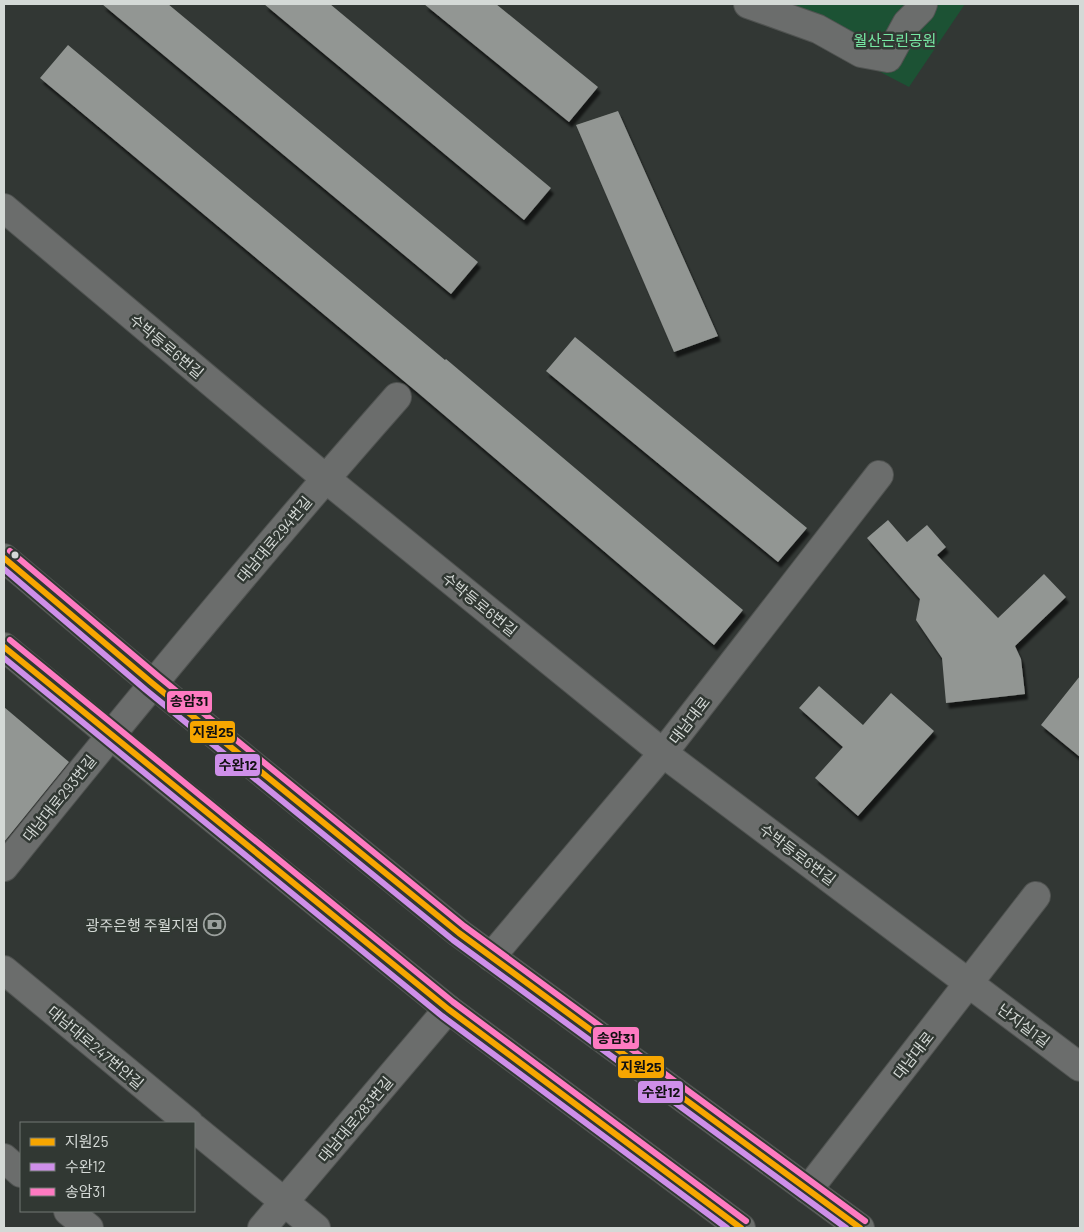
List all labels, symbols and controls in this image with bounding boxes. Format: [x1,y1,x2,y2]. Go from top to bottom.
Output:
park label: 월산근린공원 [854,31,936,49]
street label: 수박등로6번길 [127,310,207,382]
street label: 대남대로294번길 [233,492,315,586]
unlabelled marker [10,550,20,560]
street label: 수박등로6번길 [439,569,521,639]
line badge: 송암31 [166,690,213,714]
text: 송암31 [170,692,208,709]
street label: 대남대로 [665,693,713,747]
line badge: 지원25 [189,720,236,744]
text: 지원25 [192,723,234,740]
street label: 대남대로293번길 [19,751,99,845]
line badge: 수완12 [214,753,261,777]
text: 수완12 [219,756,257,773]
street label: 수박등로6번길 [756,820,840,888]
bank icon: 광주은행 주월지점 [203,913,227,937]
place label: 광주은행 주월지점 [86,916,199,934]
street label: 난지실1길 [994,1000,1054,1050]
street label: 대남대로247번안길 [44,1002,148,1092]
line badge: 송암31 [592,1026,640,1050]
street label: 대남대로 [889,1028,937,1082]
text: 송암31 [597,1029,635,1046]
line badge: 지원25 [617,1055,665,1079]
text: 지원25 [620,1058,662,1075]
street label: 대남대로283번길 [314,1072,396,1166]
line badge: 수완12 [637,1080,684,1104]
text: 수완12 [642,1083,680,1100]
legend [20,1122,195,1212]
text: 지원25 [65,1132,108,1150]
text: 수완12 [65,1157,106,1175]
text: 송암31 [65,1182,105,1200]

